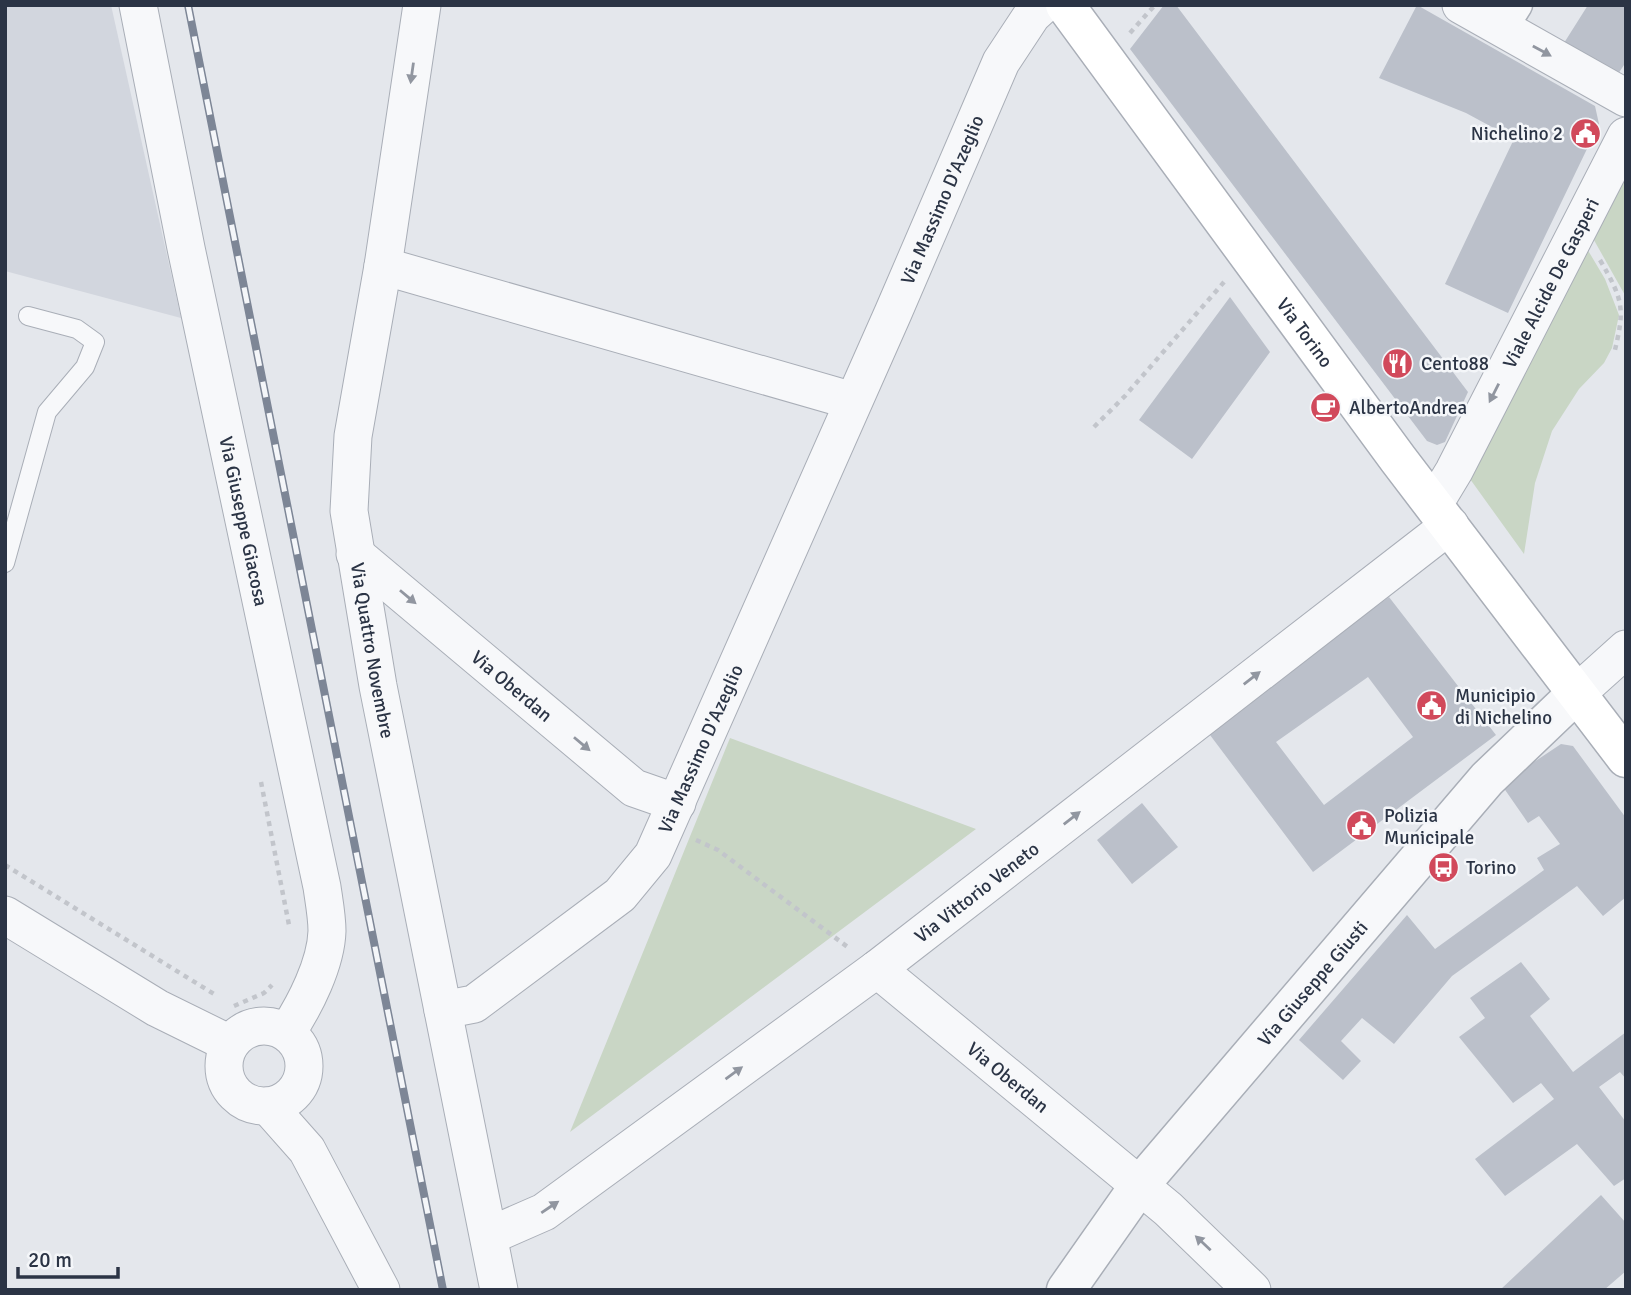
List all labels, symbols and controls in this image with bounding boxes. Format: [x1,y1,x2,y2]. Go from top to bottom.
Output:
one-way arrow [1532,45,1551,57]
one-way arrow [406,62,417,84]
street label: Via Massimo D'Azeglio [896,111,990,288]
public building icon: Nichelino 2 [1569,116,1603,150]
place label: Nichelino 2 [1471,122,1563,146]
street label: Viale Alcide De Gasperi [1498,194,1605,372]
street label: Via Torino [1271,293,1338,373]
restaurant icon: Cento88 [1381,346,1415,380]
place label: Cento88 [1421,352,1489,376]
one-way arrow [1488,383,1500,403]
cafe icon: AlbertoAndrea [1309,390,1343,424]
place label: AlbertoAndrea [1349,396,1467,420]
street label: Via Giuseppe Giacosa [213,434,273,609]
street label: Via Quattro Novembre [345,561,399,741]
one-way arrow [400,589,417,604]
street label: Via Oberdan [466,646,557,727]
street label: Via Massimo D'Azeglio [653,661,749,837]
one-way arrow [1243,672,1261,686]
place label: Municipio di Nichelino [1455,684,1552,730]
public building icon: Municipio di Nichelino [1415,689,1449,723]
one-way arrow [573,736,591,752]
place label: Polizia Municipale [1384,804,1474,850]
public building icon: Polizia Municipale [1344,809,1378,843]
one-way arrow [1063,811,1081,825]
street label: Via Vittorio Veneto [910,837,1044,949]
bus stop icon: Torino [1426,850,1460,884]
place label: Torino [1466,856,1516,880]
street label: Via Giuseppe Giusti [1253,916,1374,1051]
street label: Via Oberdan [962,1037,1053,1119]
one-way arrow [725,1066,743,1080]
one-way arrow [541,1201,560,1214]
one-way arrow [1195,1235,1212,1251]
scale bar [18,1236,117,1280]
text: 20 m [28,1247,72,1273]

